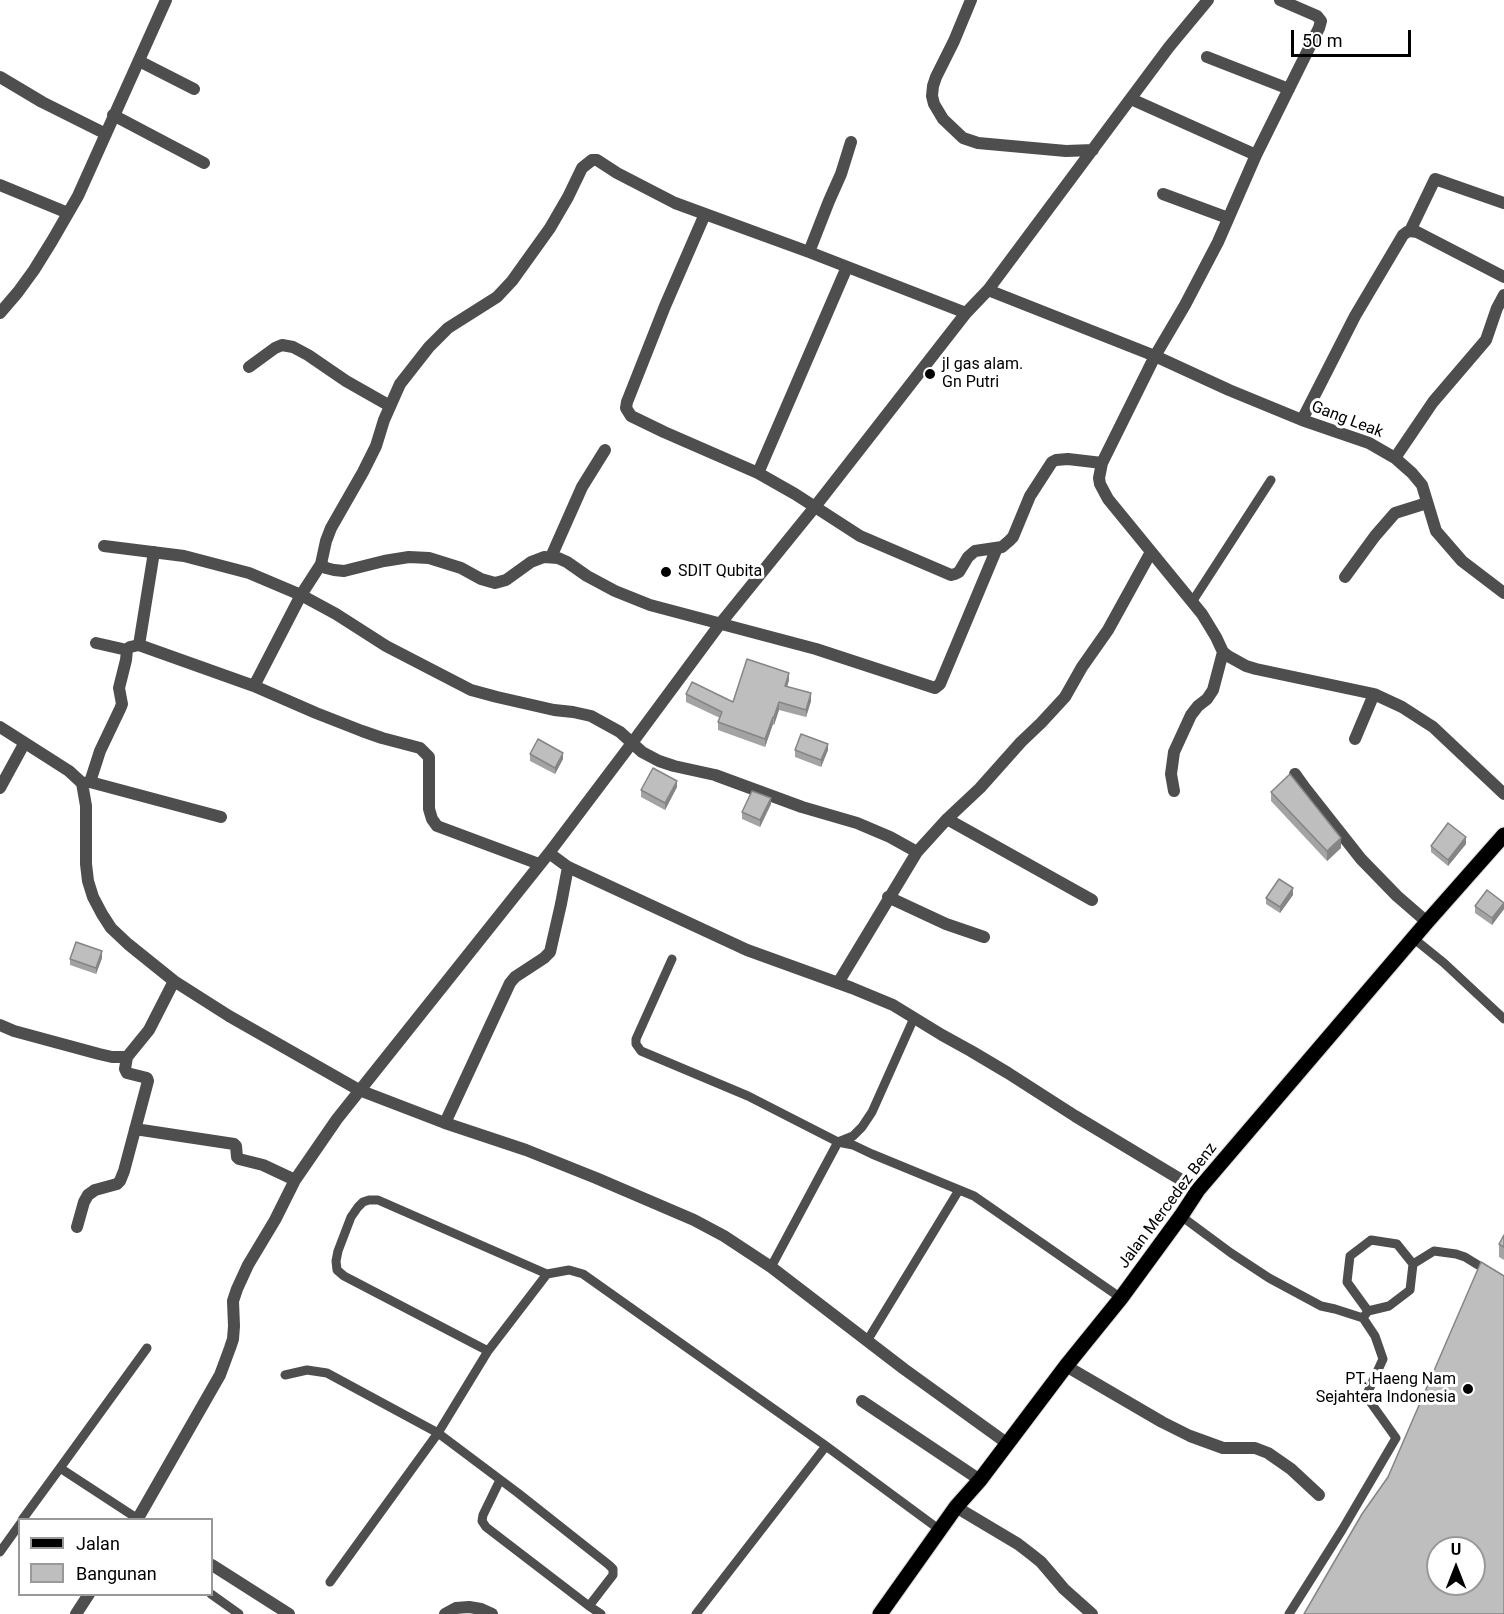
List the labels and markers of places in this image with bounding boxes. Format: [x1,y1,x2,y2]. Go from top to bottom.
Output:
place label: jl gas alam. Gn Putri [942,355,1023,393]
marker: jl gas alam. Gn Putri [923,367,937,381]
place label: SDIT Qubita [678,562,762,582]
marker: SDIT Qubita [659,565,673,579]
place label: PT. Haeng Nam Sejahtera Indonesia [1316,1370,1456,1408]
marker: PT. Haeng Nam Sejahtera Indonesia [1461,1382,1475,1396]

